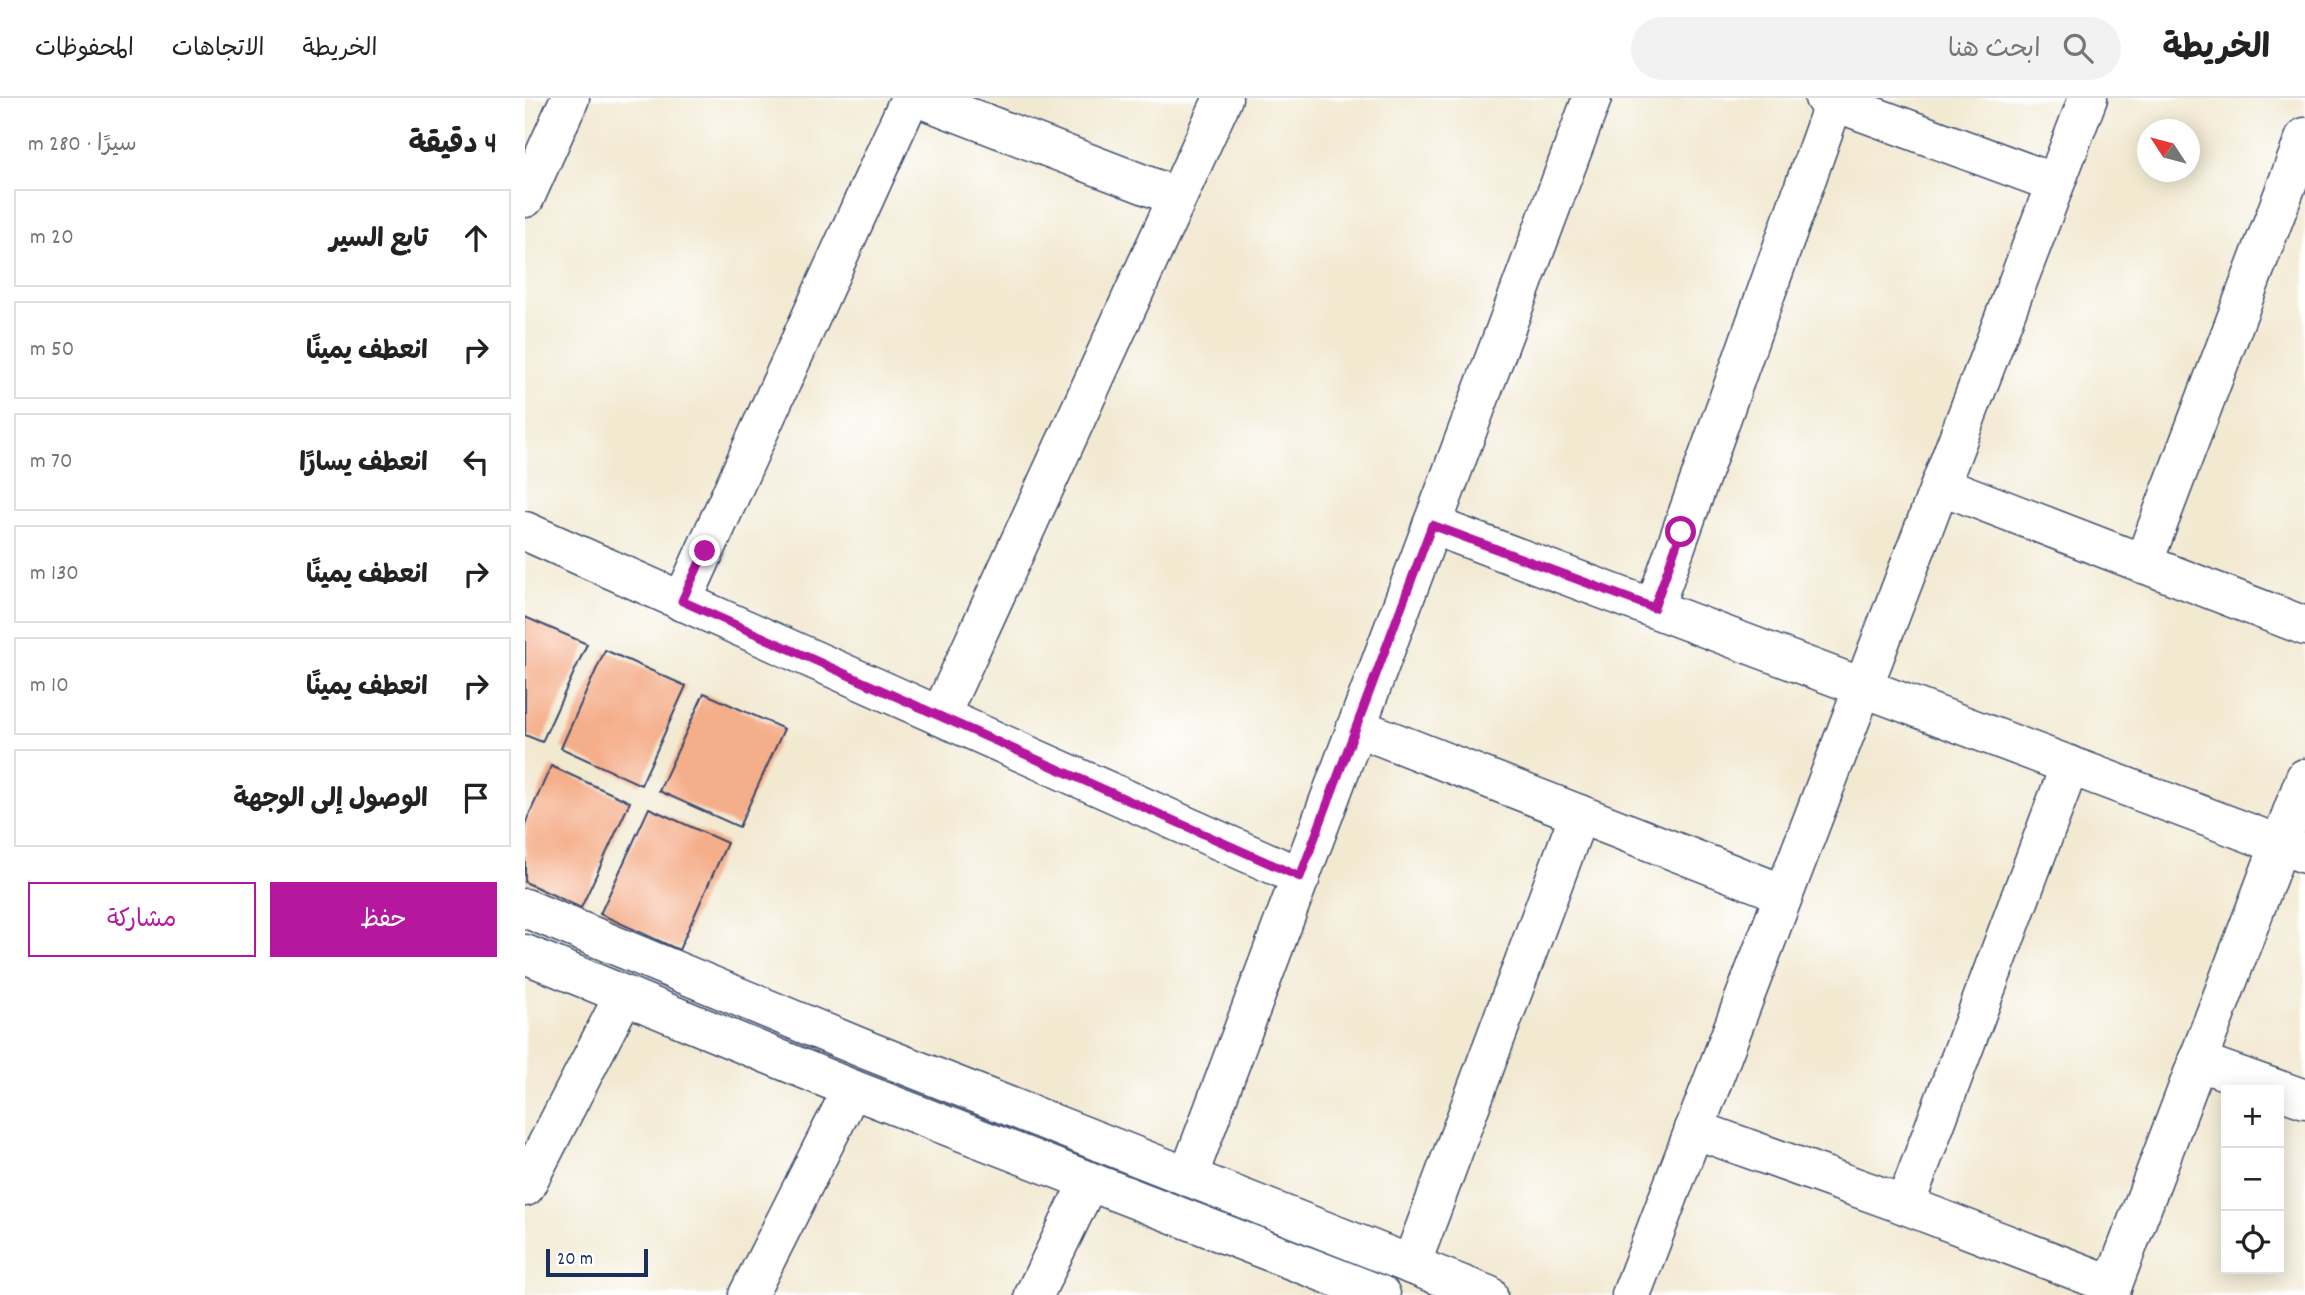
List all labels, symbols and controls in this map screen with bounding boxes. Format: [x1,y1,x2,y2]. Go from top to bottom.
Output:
search box [1631,17,2121,80]
text: الخريطة [2163,27,2270,74]
icon: search [2059,29,2097,67]
text: ابحث هنا [1948,32,2041,69]
text: المحفوظات [35,33,134,67]
text: الاتجاهات [172,33,265,67]
text: الخريطة [303,33,377,67]
north arrow [2137,119,2200,182]
text: 4 دقيقة [408,125,497,168]
text: سيرًا · 280 m [28,129,137,162]
icon: ahead [457,219,495,257]
text: 20 m [30,222,74,255]
text: تابع السير [329,222,428,259]
icon: right [457,331,495,369]
text: 50 m [30,334,74,367]
text: انعطف يمينًا [306,334,428,371]
icon: left [457,443,495,481]
text: 70 m [30,446,72,479]
text: انعطف يسارًا [299,446,428,483]
route start [1665,516,1696,547]
route end [689,535,720,566]
icon: right [457,555,495,593]
text: 130 m [30,558,79,591]
text: انعطف يمينًا [306,558,428,595]
icon: right [457,667,495,705]
text: 10 m [30,670,69,703]
text: انعطف يمينًا [306,670,428,707]
icon: arrive [457,779,495,817]
text: الوصول إلى الوجهة [233,782,428,819]
button: مشاركة [28,882,256,957]
button: حفظ [270,882,497,957]
map controls [2221,1085,2284,1274]
button: + [2221,1085,2284,1148]
button: − [2221,1148,2284,1211]
button: locate [2221,1211,2284,1274]
scale bar [546,1246,647,1278]
text: 20 m [557,1247,593,1274]

